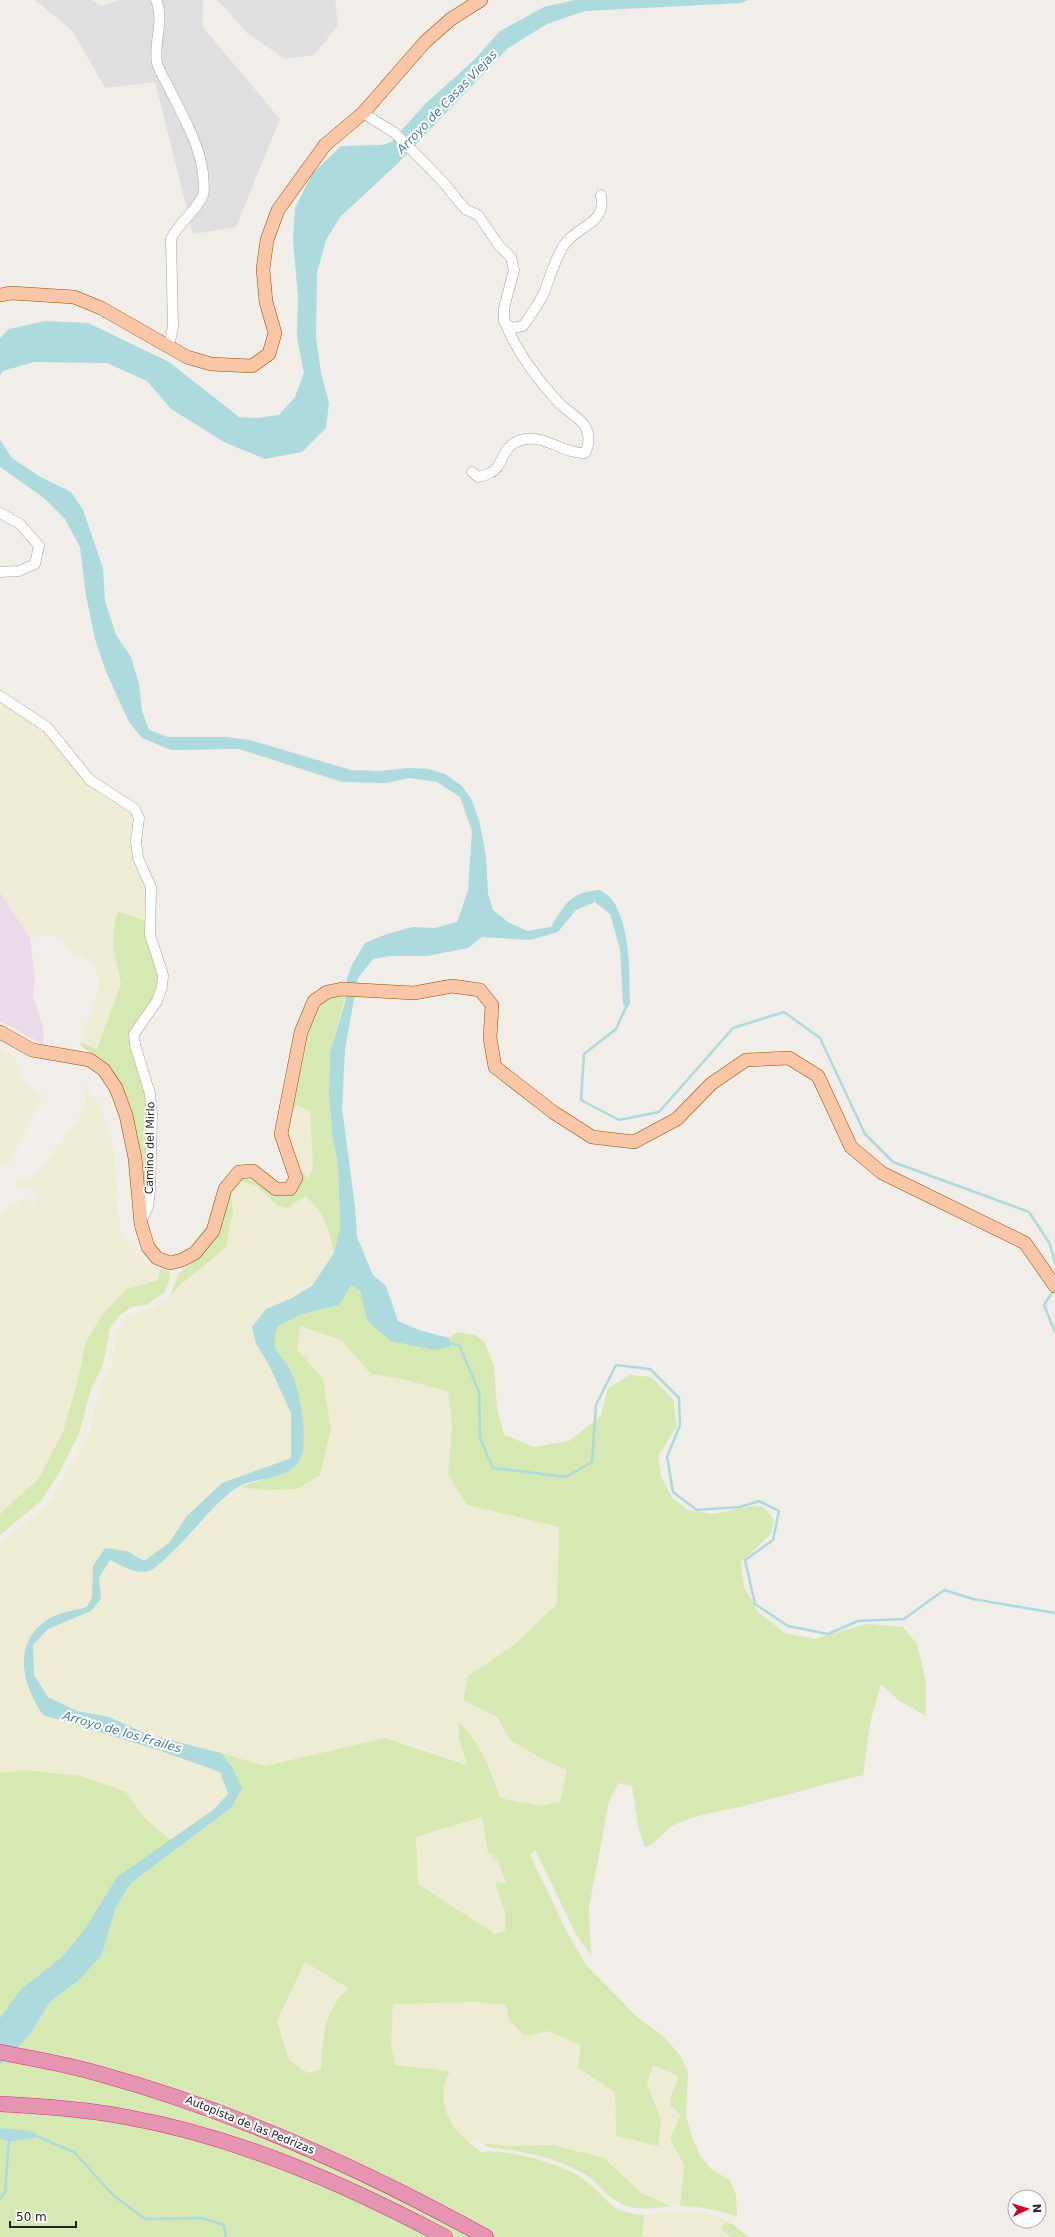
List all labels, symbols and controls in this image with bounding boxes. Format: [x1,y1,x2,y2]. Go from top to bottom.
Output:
water label: Arroyo de Casas Viejas [393,48,500,157]
street label: Camino del Mirlo [143,1101,157,1194]
water label: Arroyo de los Frailes [60,1708,183,1756]
street label: Autopista de las Pedrizas [184,2093,317,2157]
north arrow [1007,2189,1047,2229]
scale bar [10,2203,76,2229]
text: N [1030,2203,1043,2213]
text: 50 m [16,2210,47,2224]

